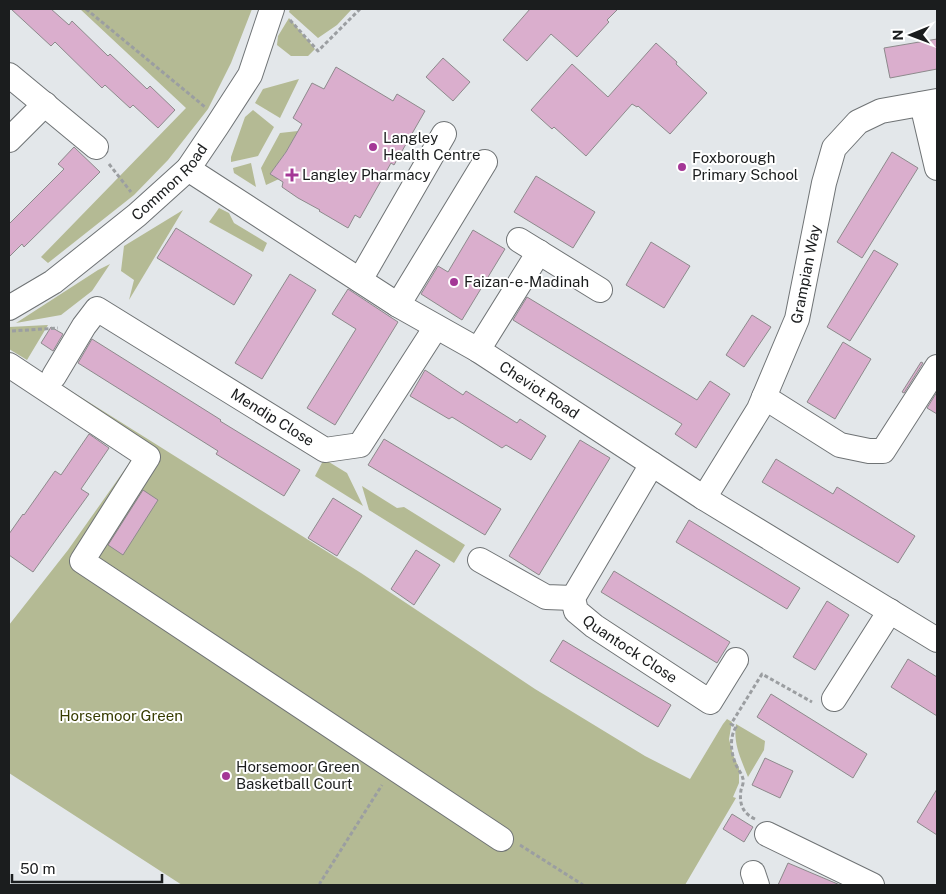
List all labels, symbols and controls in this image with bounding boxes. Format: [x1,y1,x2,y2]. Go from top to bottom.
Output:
north arrow [886,10,936,60]
text: N [890,30,906,41]
place label: Langley Health Centre [383,129,480,163]
street label: Common Road [128,140,210,224]
marker: Langley Health Centre [367,141,379,153]
place label: Foxborough Primary School [692,149,798,183]
marker: Foxborough Primary School [676,161,688,173]
place label: Langley Pharmacy [302,166,431,183]
marker: Langley Pharmacy [286,169,298,181]
street label: Grampian Way [787,223,824,325]
place label: Faizan-e-Madinah [464,273,589,290]
marker: Faizan-e-Madinah [448,276,460,288]
street label: Cheviot Road [496,357,582,422]
street label: Mendip Close [228,385,317,449]
street label: Quantock Close [579,611,681,686]
park label: Horsemoor Green [59,707,183,724]
place label: Horsemoor Green Basketball Court [236,758,360,792]
marker: Horsemoor Green Basketball Court [220,770,232,782]
scale bar [12,852,162,884]
text: 50 m [20,860,55,877]

